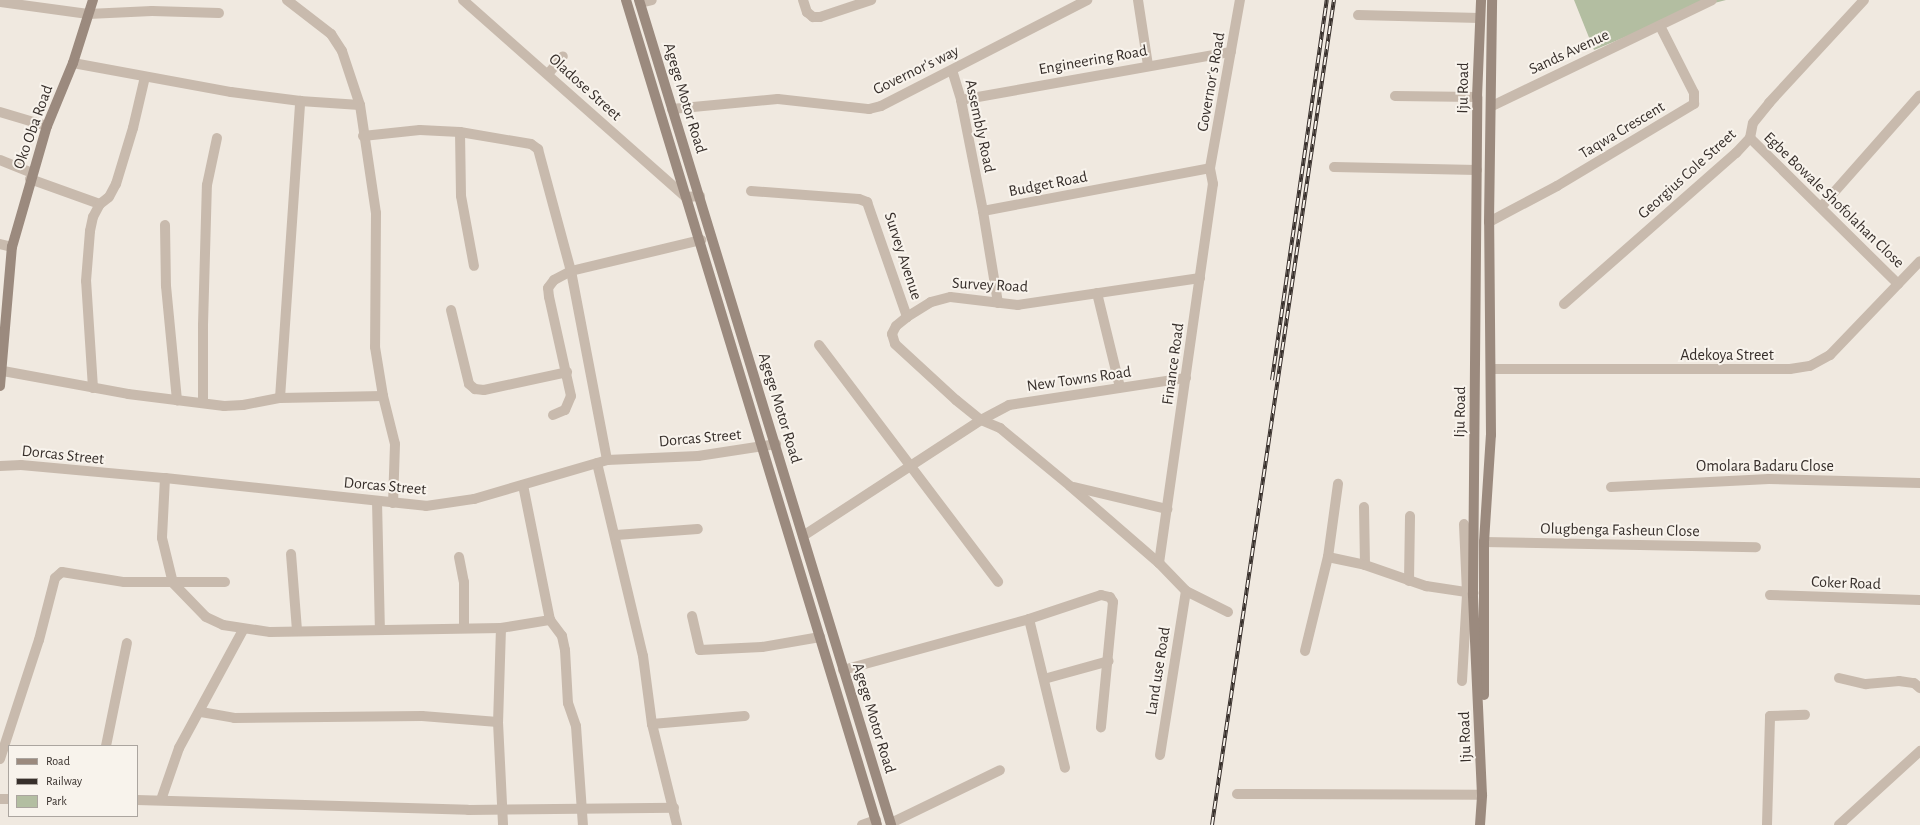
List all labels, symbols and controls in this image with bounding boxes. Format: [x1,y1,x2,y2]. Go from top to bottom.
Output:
street label: Sands Avenue [1526,25,1612,79]
street label: Governor's Road [1193,31,1229,133]
street label: Agege Motor Road [659,40,711,156]
street label: Governor's way [870,41,962,99]
street label: Engineering Road [1037,41,1149,79]
street label: Oladose Street [545,49,625,125]
street label: Iju Road [1453,62,1473,114]
street label: Assembly Road [961,78,999,174]
street label: Oko Oba Road [9,82,57,172]
street label: Taqwa Crescent [1576,97,1668,163]
street label: Georgius Cole Street [1634,125,1740,223]
street label: Egbe Bowale Shofolahan Close [1760,128,1908,272]
street label: Budget Road [1007,167,1089,201]
street label: Survey Avenue [880,210,926,302]
street label: Survey Road [951,273,1029,297]
street label: Finance Road [1158,322,1188,406]
street label: Adekoya Street [1680,345,1774,365]
street label: Agege Motor Road [754,350,806,466]
street label: New Towns Road [1026,362,1132,396]
street label: Iju Road [1450,386,1470,438]
street label: Dorcas Street [658,425,742,451]
street label: Dorcas Street [21,441,105,469]
street label: Omolara Badaru Close [1696,456,1834,476]
street label: Dorcas Street [343,473,427,499]
street label: Olugbenga Fasheun Close [1540,519,1700,541]
street label: Coker Road [1811,572,1881,594]
street label: Land use Road [1142,626,1174,716]
street label: Agege Motor Road [848,660,900,776]
street label: Iju Road [1455,711,1475,763]
legend [8,745,138,817]
text: Road [46,755,70,767]
text: Railway [46,775,82,787]
text: Park [46,795,67,807]

